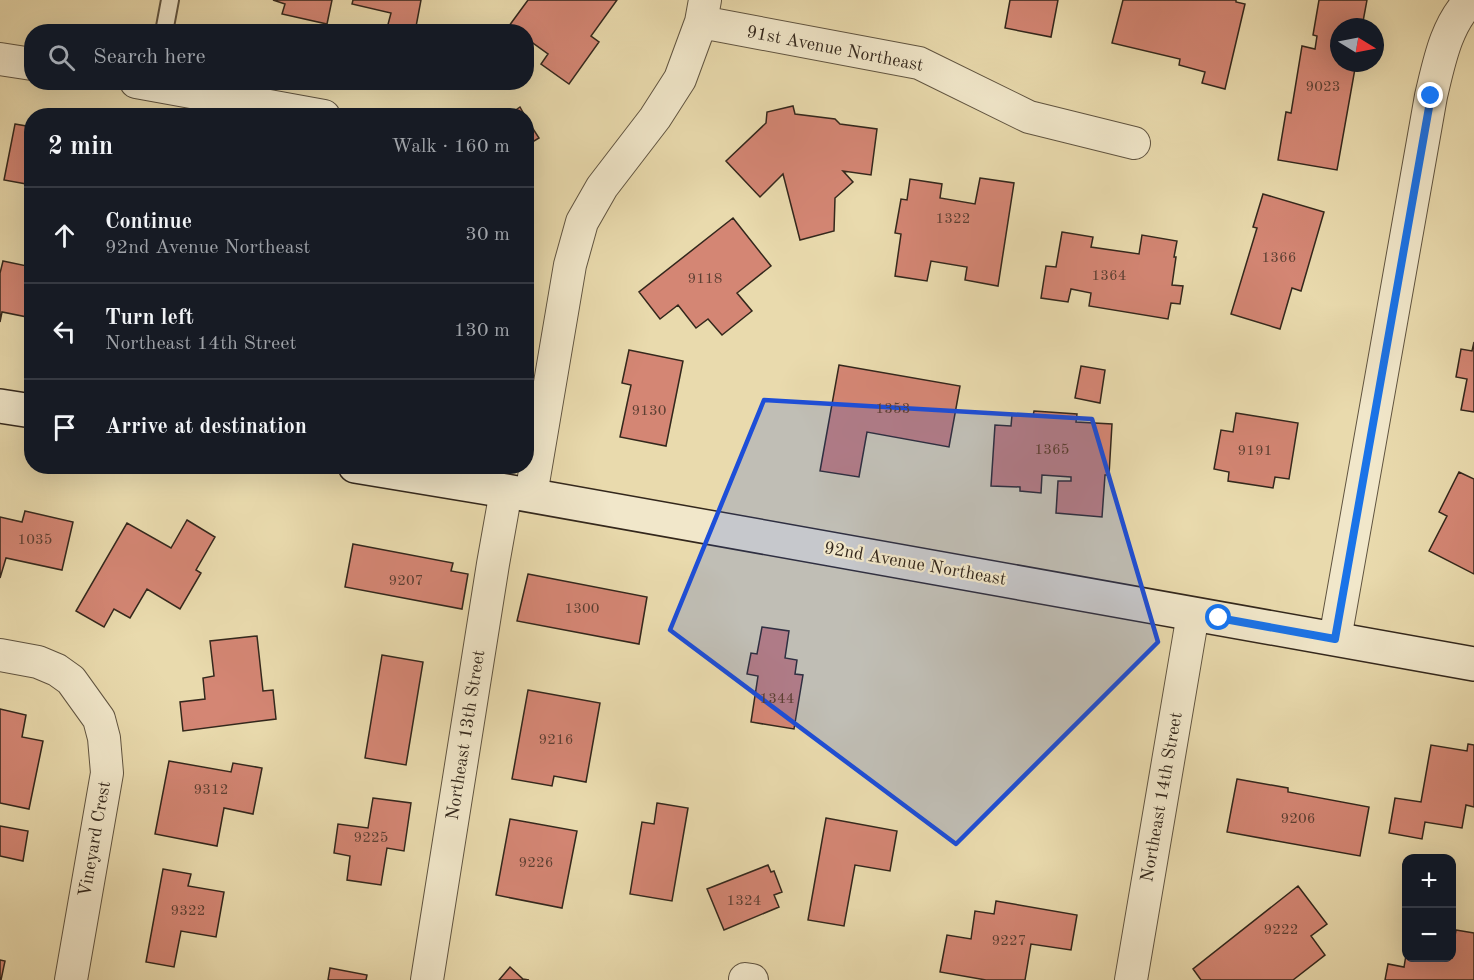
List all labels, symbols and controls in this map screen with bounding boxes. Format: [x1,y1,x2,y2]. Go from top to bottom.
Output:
north arrow [1330,18,1384,72]
street label: 91st Avenue Northeast [745,23,925,75]
search box [24,24,534,90]
icon: search [45,41,78,74]
text: Search here [93,46,206,68]
house number: 9023 [1306,80,1340,95]
route end [1417,82,1443,108]
text: 2 min [48,134,113,160]
text: Walk · 160 m [391,137,510,157]
text: Continue [105,211,192,233]
house number: 1322 [936,212,970,227]
icon: ahead [48,219,81,252]
text: 30 m [465,225,510,245]
text: 92nd Avenue Northeast [105,238,310,258]
house number: 1366 [1262,251,1296,266]
house number: 1364 [1092,269,1126,284]
house number: 9118 [688,272,722,287]
text: Turn left [105,307,194,329]
icon: left [48,315,81,348]
text: 130 m [454,321,510,341]
text: Northeast 14th Street [105,334,296,354]
house number: 1353 [876,402,910,417]
house number: 9130 [632,404,666,419]
icon: arrive [48,411,81,444]
text: Arrive at destination [105,416,307,438]
house number: 1365 [1035,443,1069,458]
house number: 9191 [1238,444,1272,459]
house number: 1035 [18,533,52,548]
street label: 92nd Avenue Northeast [822,539,1008,589]
house number: 9207 [389,574,423,589]
house number: 1300 [565,602,599,617]
route start [1205,604,1231,630]
street label: Northeast 13th Street [444,649,488,821]
house number: 1344 [760,692,794,707]
street label: Northeast 14th Street [1138,711,1186,883]
house number: 9216 [539,733,573,748]
street label: Vineyard Crest [76,780,114,898]
house number: 9312 [194,783,228,798]
house number: 9206 [1281,812,1315,827]
house number: 9225 [354,831,388,846]
map controls [1402,854,1456,962]
button: + [1402,854,1456,908]
house number: 9226 [519,856,553,871]
house number: 1324 [727,894,761,909]
house number: 9322 [171,904,205,919]
button: − [1402,908,1456,962]
house number: 9222 [1264,923,1298,938]
house number: 9227 [992,934,1026,949]

